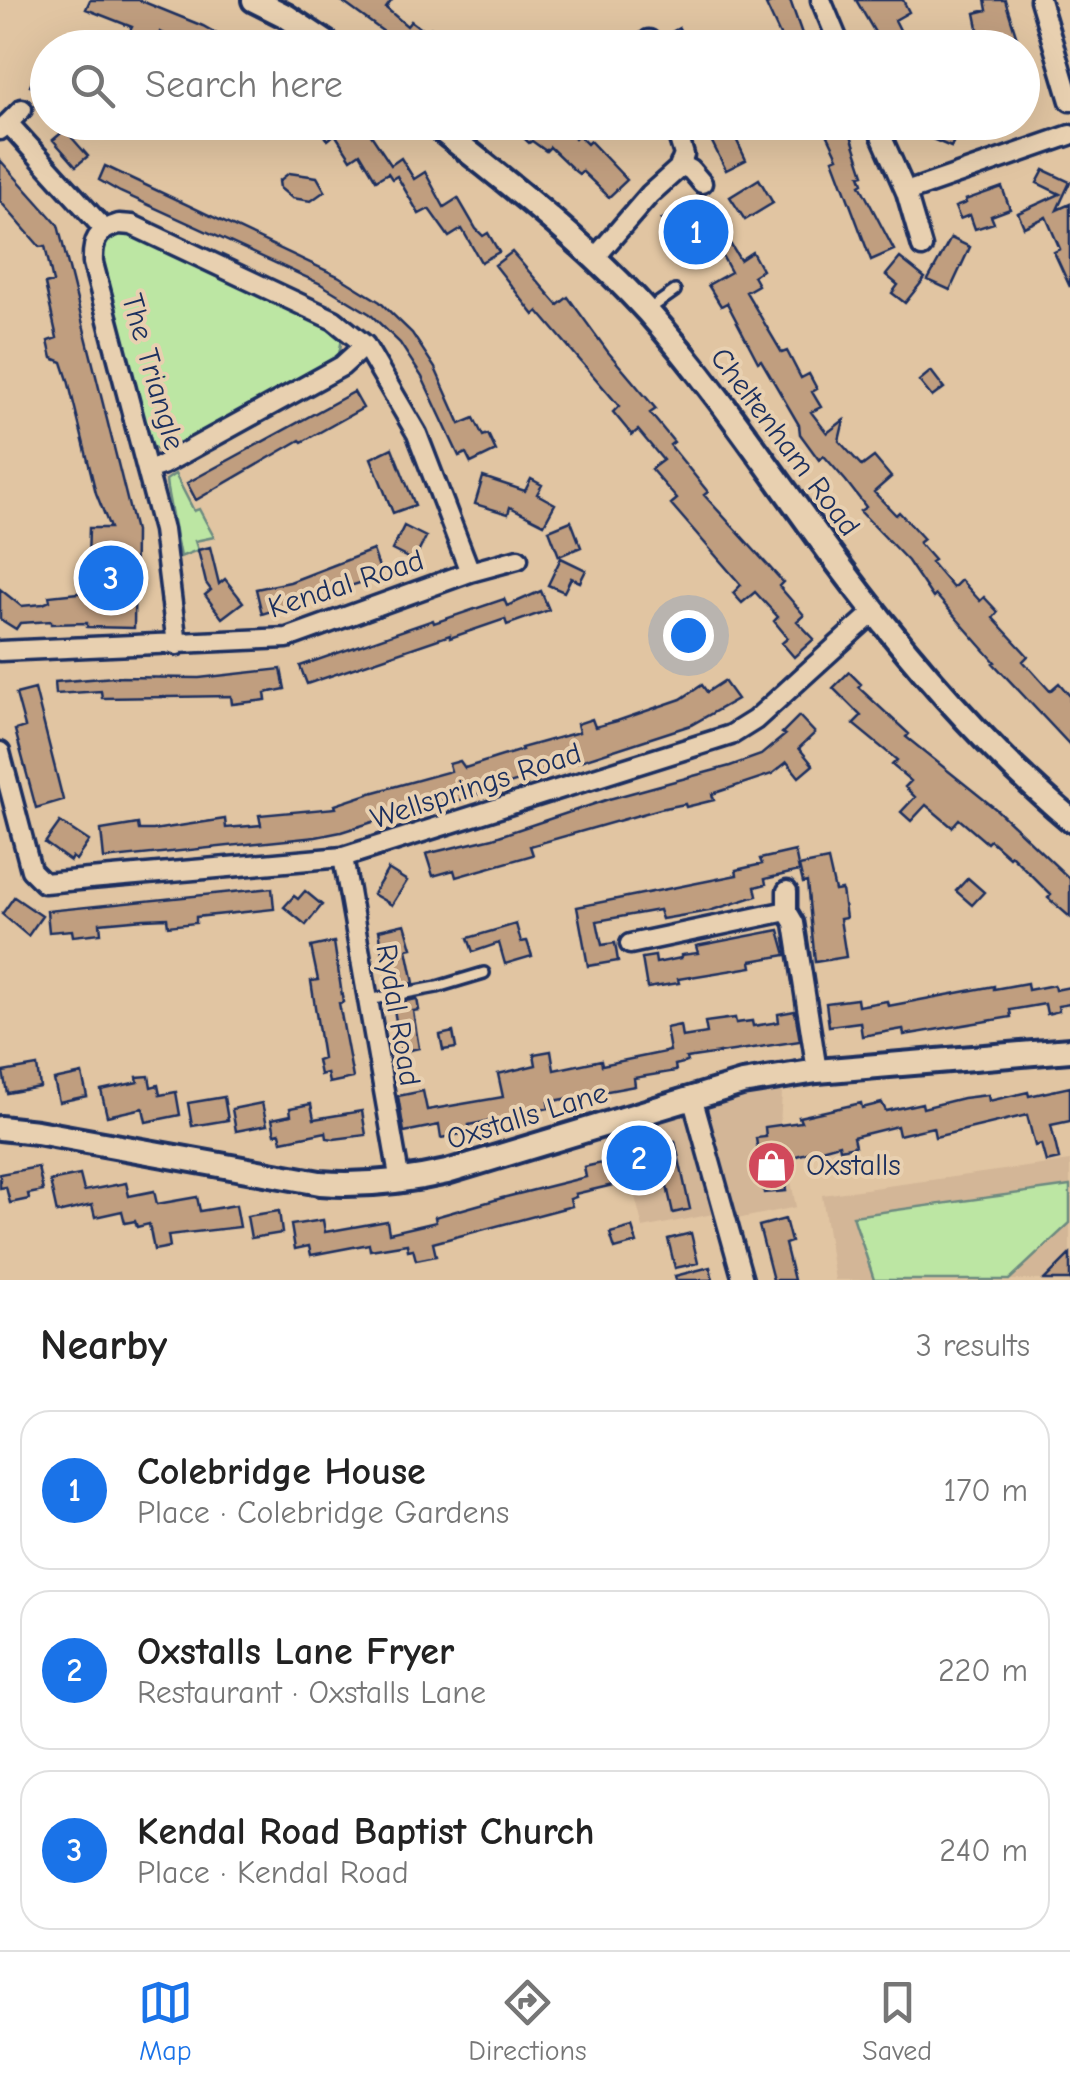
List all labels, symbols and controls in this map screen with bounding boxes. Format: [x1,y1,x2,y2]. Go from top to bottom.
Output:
search box [30,30,1040,140]
icon: search [65,58,120,113]
text: Search here [145,63,343,107]
pin: 1 [664,194,728,270]
street label: The Triangle [114,290,192,454]
street label: Cheltenham Road [703,341,867,543]
pin: 3 [78,540,144,616]
street label: Kendal Road [264,542,428,626]
your location [663,610,714,661]
street label: Wellsprings Road [366,736,586,836]
street label: Rydal Road [368,941,428,1089]
street label: Oxstalls Lane [442,1075,612,1157]
pin: 2 [606,1120,672,1196]
shop icon: Oxstalls [745,1139,797,1191]
place label: Oxstalls [806,1148,901,1183]
text: Nearby [40,1321,167,1370]
text: 3 results [916,1327,1030,1364]
text: Colebridge House [137,1450,426,1494]
text: 1 [68,1472,81,1509]
text: 170 m [944,1472,1028,1509]
text: Place · Colebridge Gardens [137,1494,509,1531]
text: Oxstalls Lane Fryer [137,1630,454,1674]
text: 2 [67,1652,82,1689]
text: 220 m [938,1652,1028,1689]
text: Restaurant · Oxstalls Lane [137,1674,486,1711]
text: Kendal Road Baptist Church [137,1810,594,1854]
text: 3 [67,1832,82,1869]
text: 240 m [939,1832,1028,1869]
text: Place · Kendal Road [137,1854,409,1891]
tab: Map [138,1975,193,2067]
tab: Directions [468,1975,587,2067]
tab: Saved [862,1975,932,2067]

